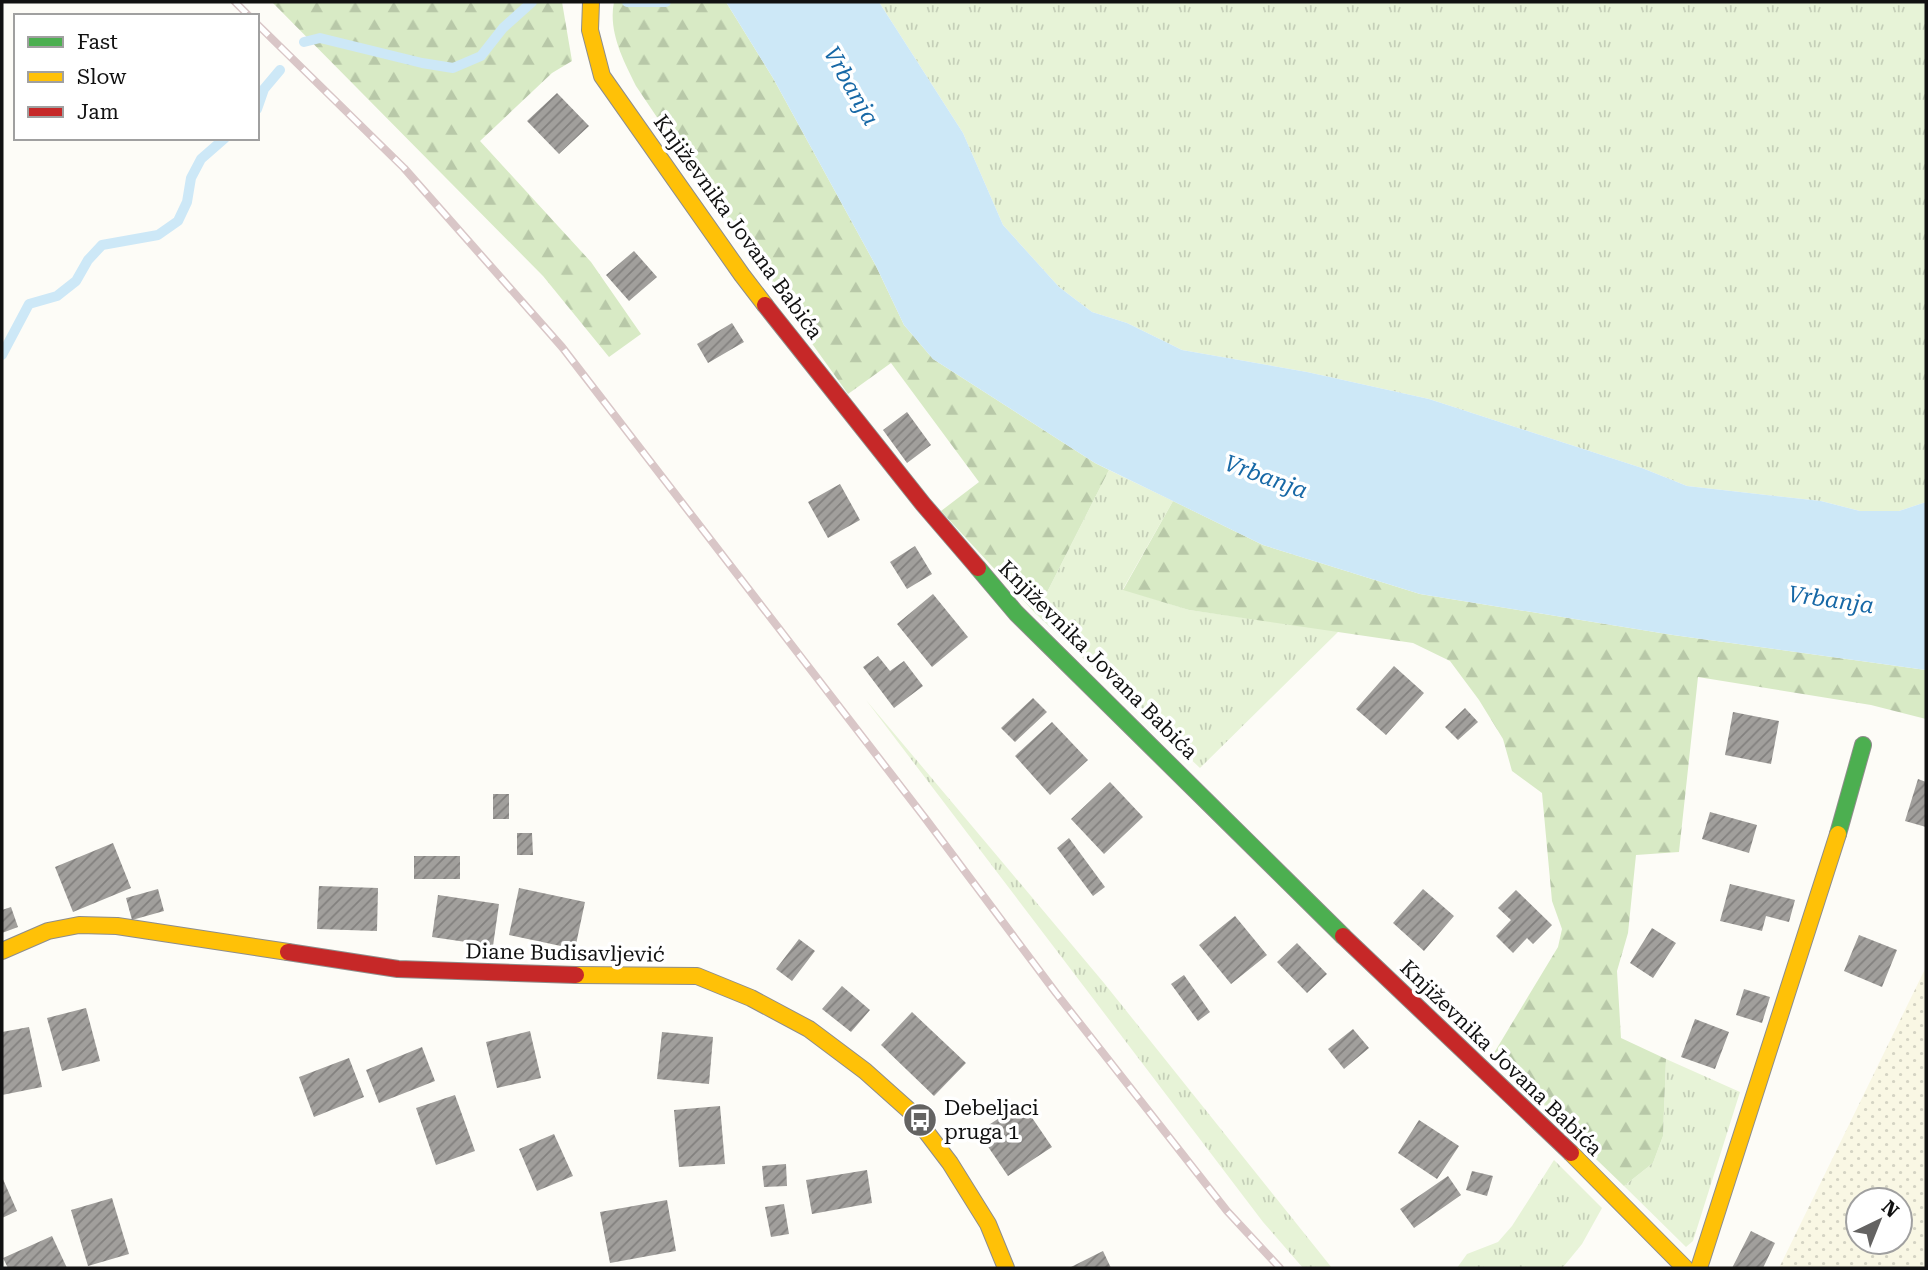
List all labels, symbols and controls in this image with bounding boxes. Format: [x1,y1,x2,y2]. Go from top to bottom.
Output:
legend [14,14,259,140]
text: Fast [77,30,118,54]
water label: Vrbanja [818,42,884,130]
text: Slow [77,65,127,89]
text: Jam [77,100,119,124]
street label: Književnika Jovana Babića [649,110,828,344]
water label: Vrbanja [1221,450,1311,505]
street label: Književnika Jovana Babića [994,556,1203,765]
water label: Vrbanja [1786,581,1876,619]
street label: Diane Budisavljević [465,939,665,967]
street label: Književnika Jovana Babića [1395,955,1607,1161]
place label: Debeljaci pruga 1 [944,1096,1039,1144]
bus stop icon: Debeljaci pruga 1 [901,1101,939,1139]
north arrow [1844,1186,1914,1256]
text: N [1877,1196,1904,1223]

